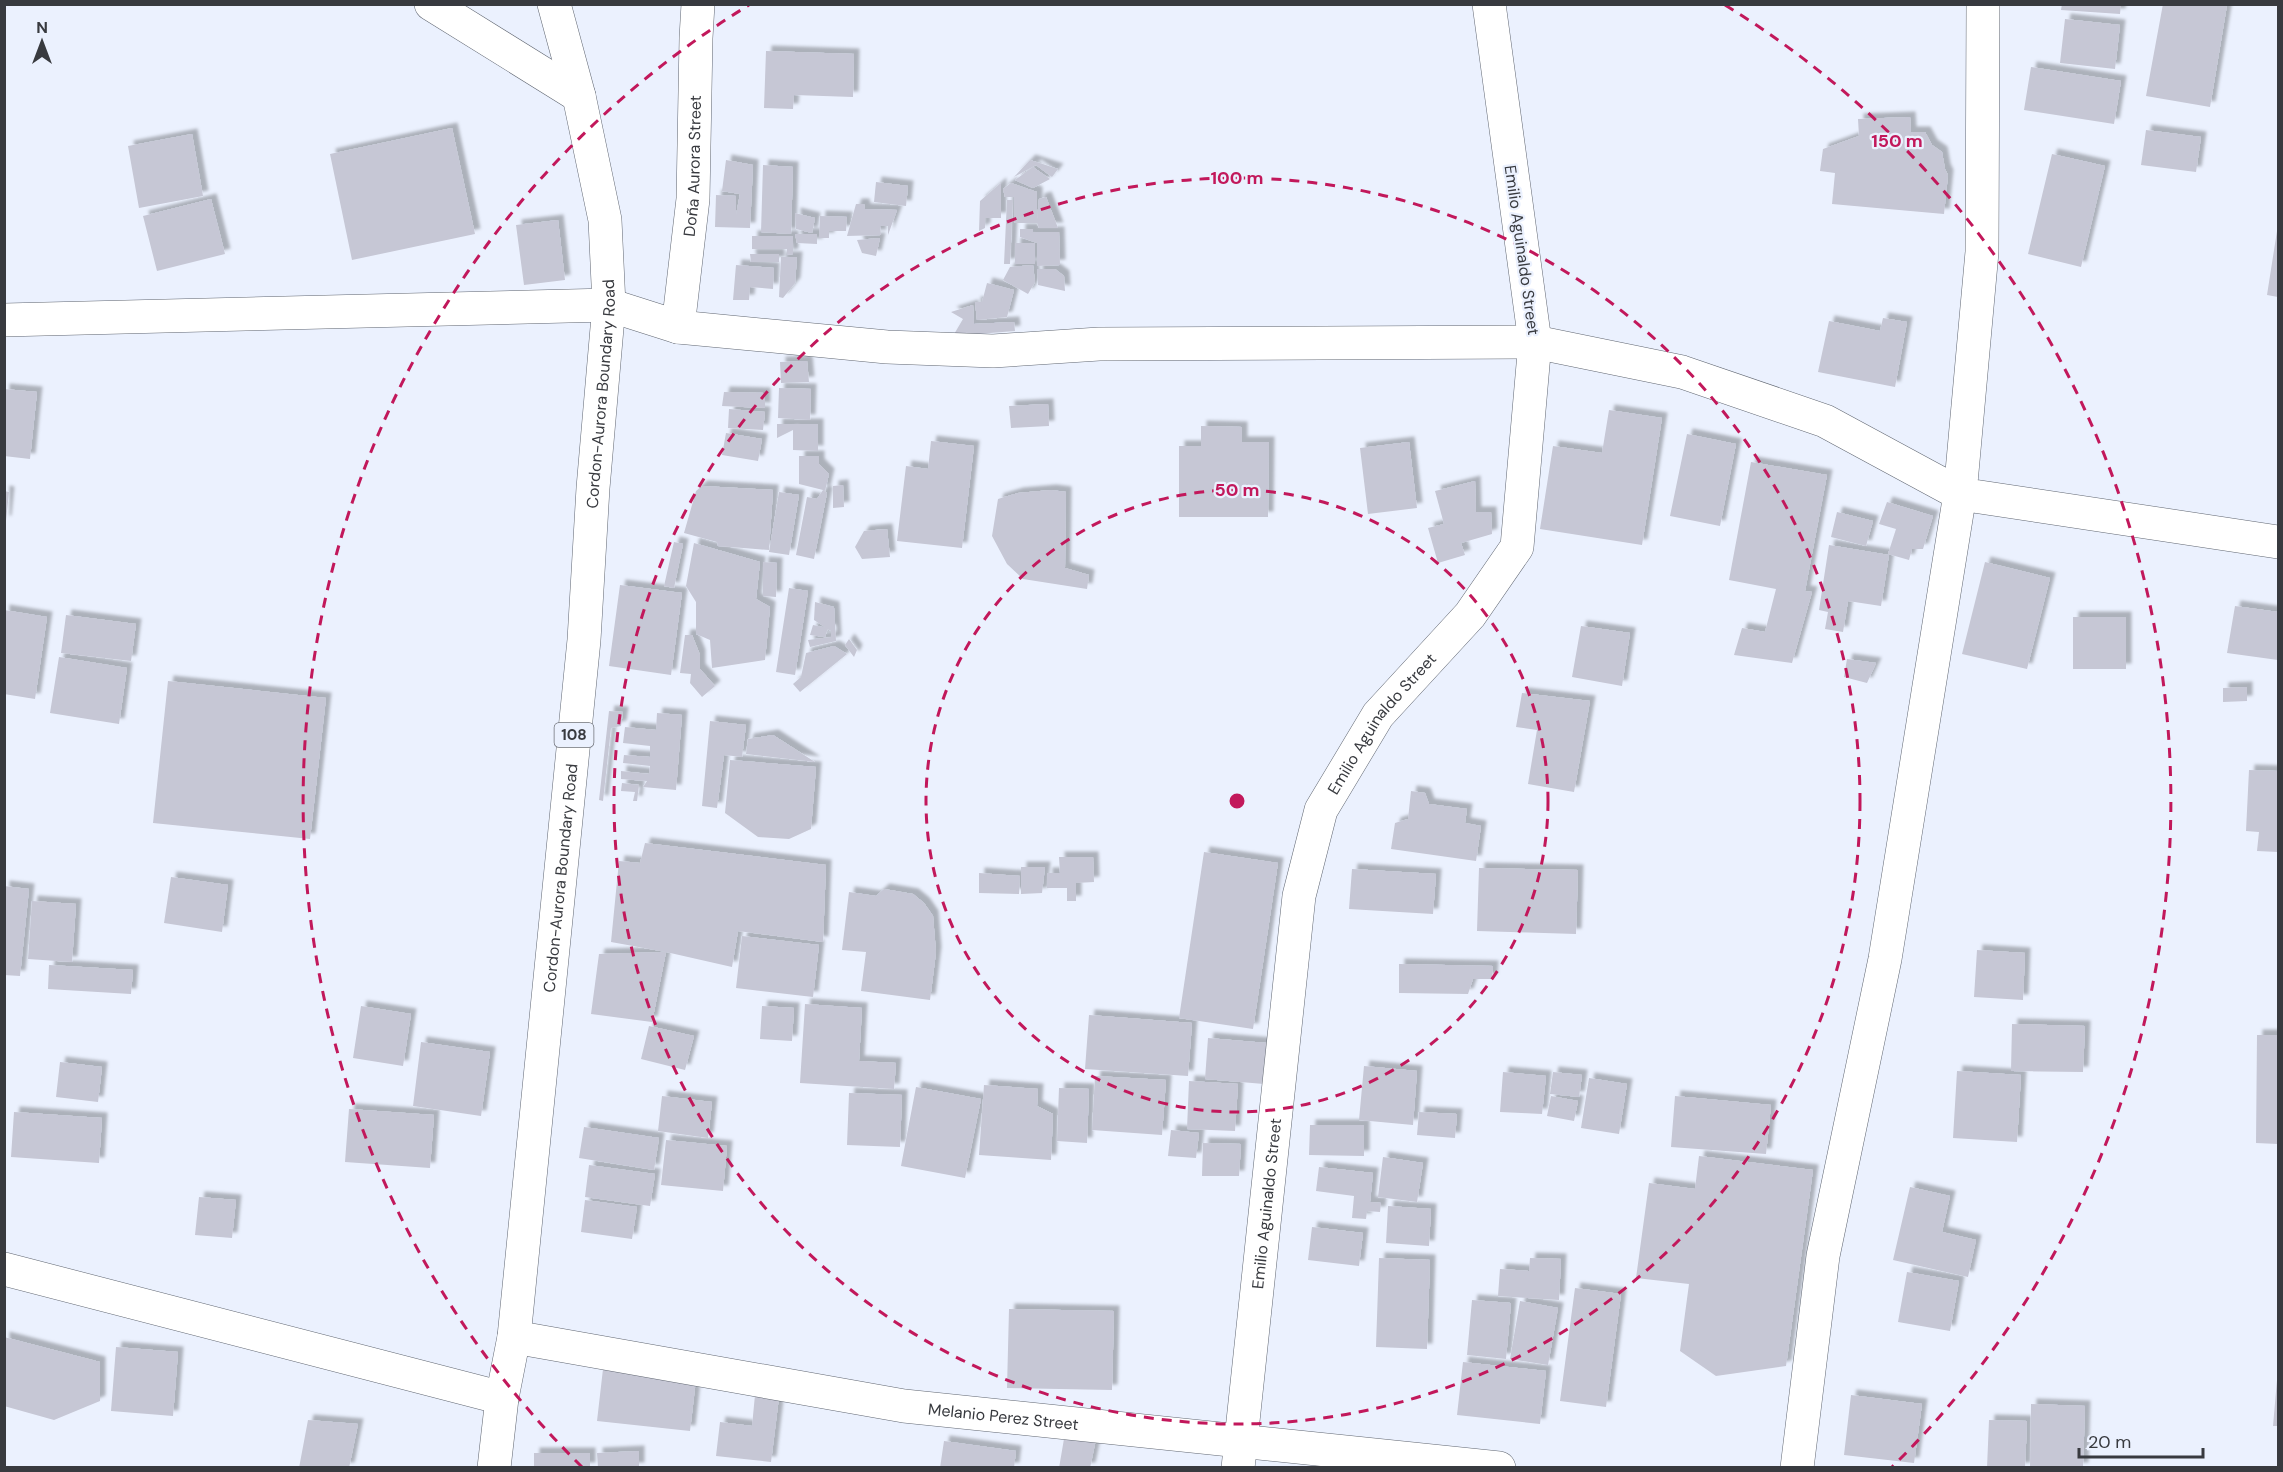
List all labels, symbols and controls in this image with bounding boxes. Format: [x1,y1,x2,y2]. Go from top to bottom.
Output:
north arrow [12,12,72,72]
text: N [36,17,48,38]
street label: Doña Aurora Street [678,95,705,238]
text: 150 m [1871,129,1923,153]
street label: Emilio Aguinaldo Street [1500,164,1544,336]
text: 100 m [1210,166,1264,190]
street label: Cordon-Aurora Boundary Road [581,279,620,509]
text: 50 m [1214,478,1260,502]
street label: Emilio Aguinaldo Street [1322,648,1441,798]
road number: 108 [554,723,594,747]
street label: Cordon-Aurora Boundary Road [538,763,582,993]
centre of rings [1227,791,1247,811]
street label: Emilio Aguinaldo Street [1247,1117,1286,1290]
street label: Melanio Perez Street [927,1398,1080,1435]
scale bar [2079,1421,2204,1459]
text: 20 m [2088,1430,2131,1454]

